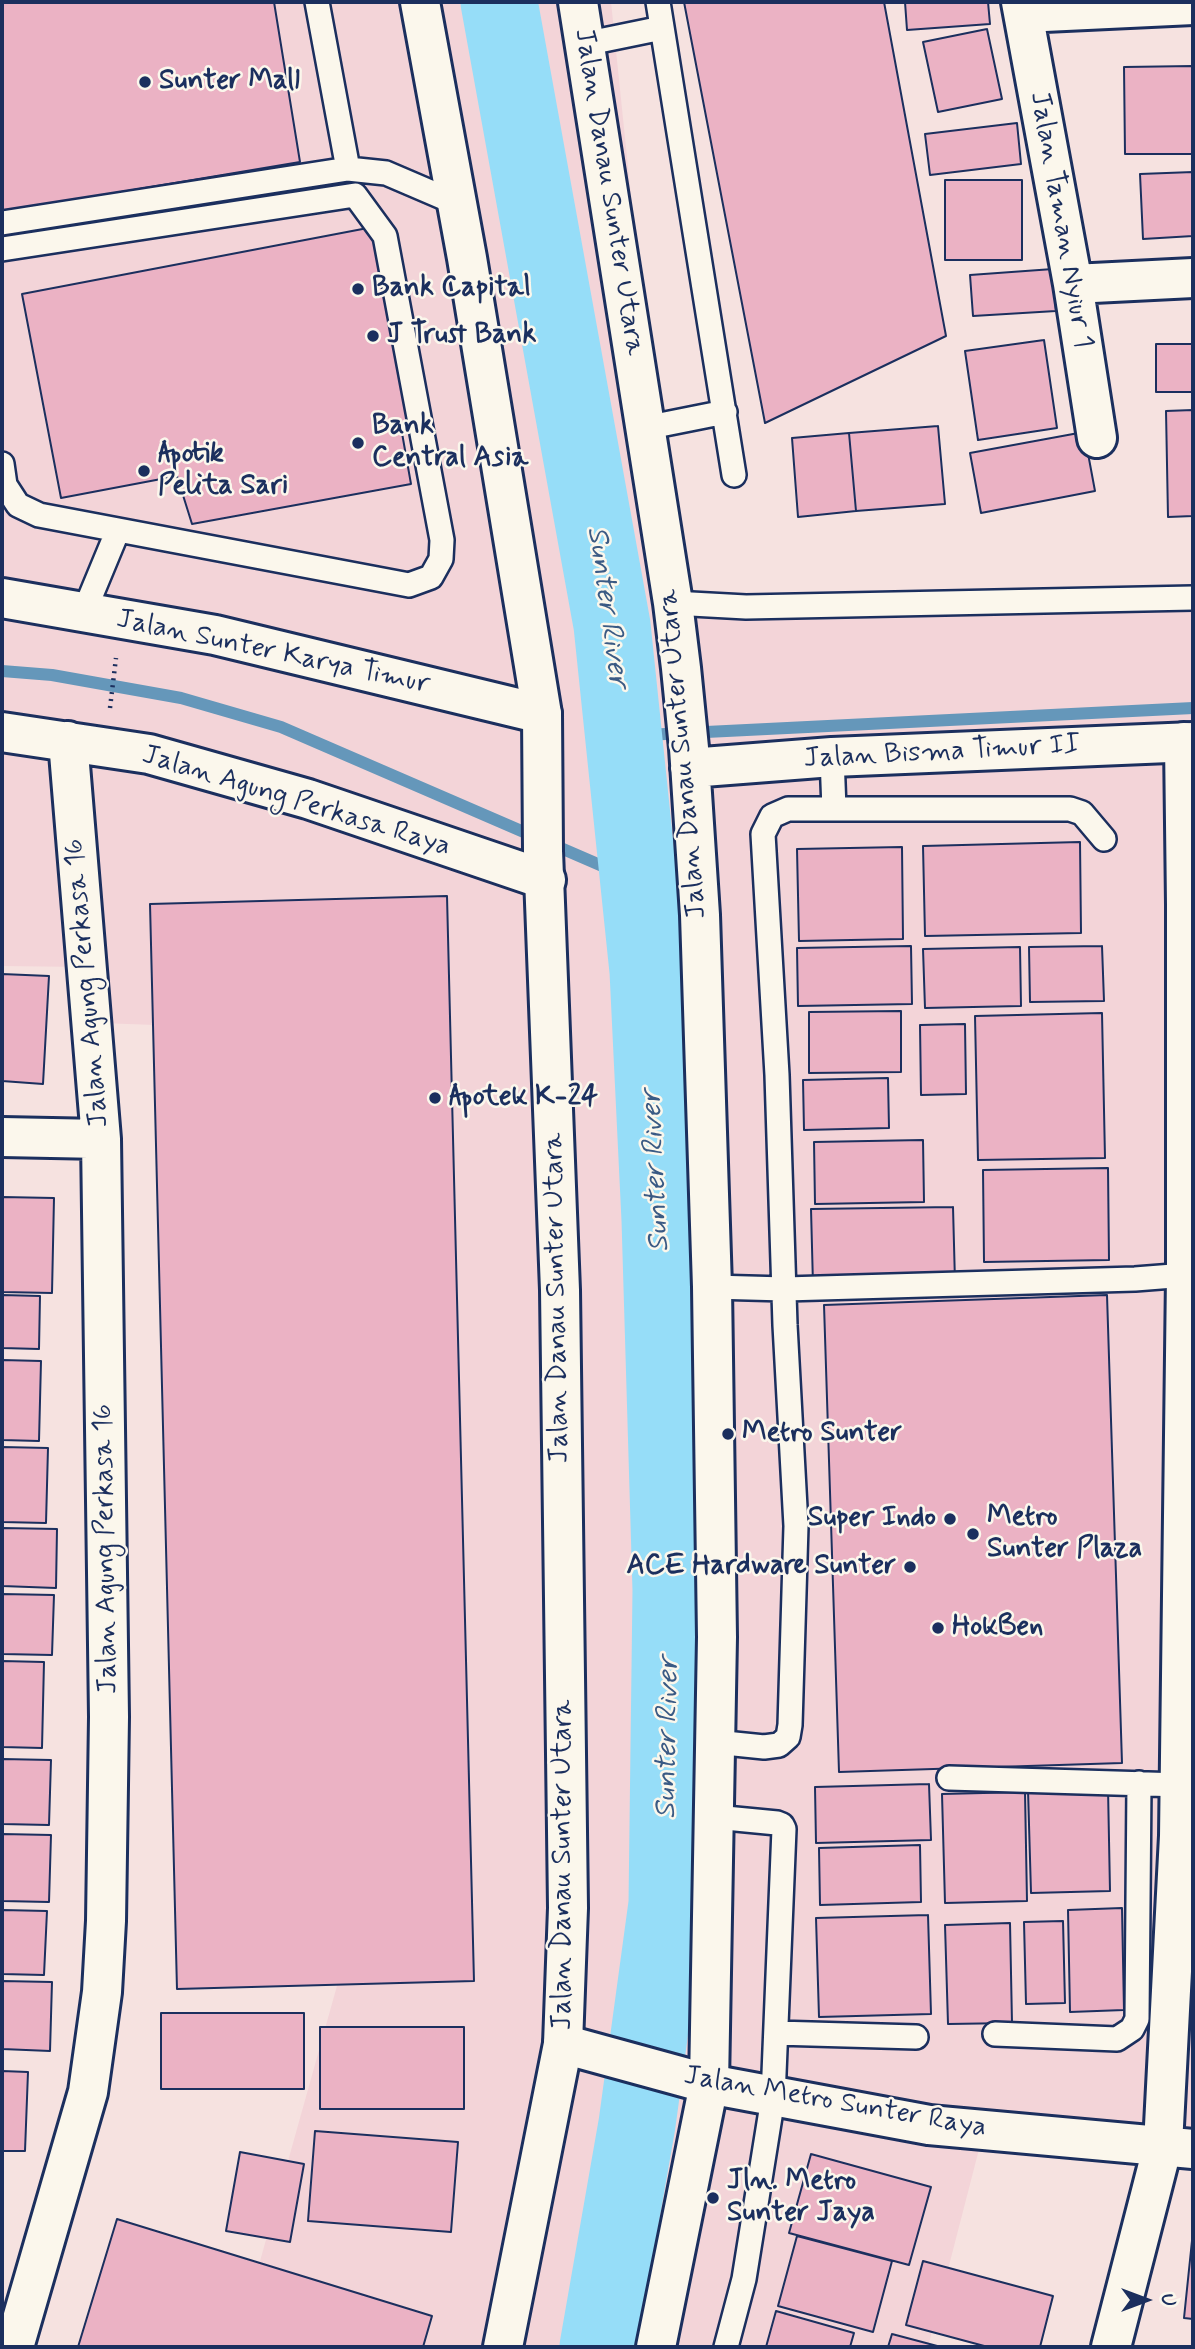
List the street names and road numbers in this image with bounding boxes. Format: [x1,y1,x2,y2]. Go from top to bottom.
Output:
street label: Jalan Danau Sunter Utara [566,26,650,358]
street label: Jalan Taman Nyiur 1 [1021,89,1099,351]
street label: Jalan Danau Sunter Utara [653,588,715,920]
street label: Jalan Sunter Karya Timur [113,603,433,703]
street label: Jalan Bisma Timur II [803,729,1081,777]
street label: Jalan Agung Perkasa Raya [138,739,454,865]
street label: Jalan Agung Perkasa 16 [59,837,117,1129]
street label: Jalan Danau Sunter Utara [538,1132,578,1464]
street label: Jalan Agung Perkasa 16 [88,1404,126,1694]
street label: Jalan Danau Sunter Utara [547,1700,581,2030]
street label: Jalan Metro Sunter Raya [681,2060,989,2146]

